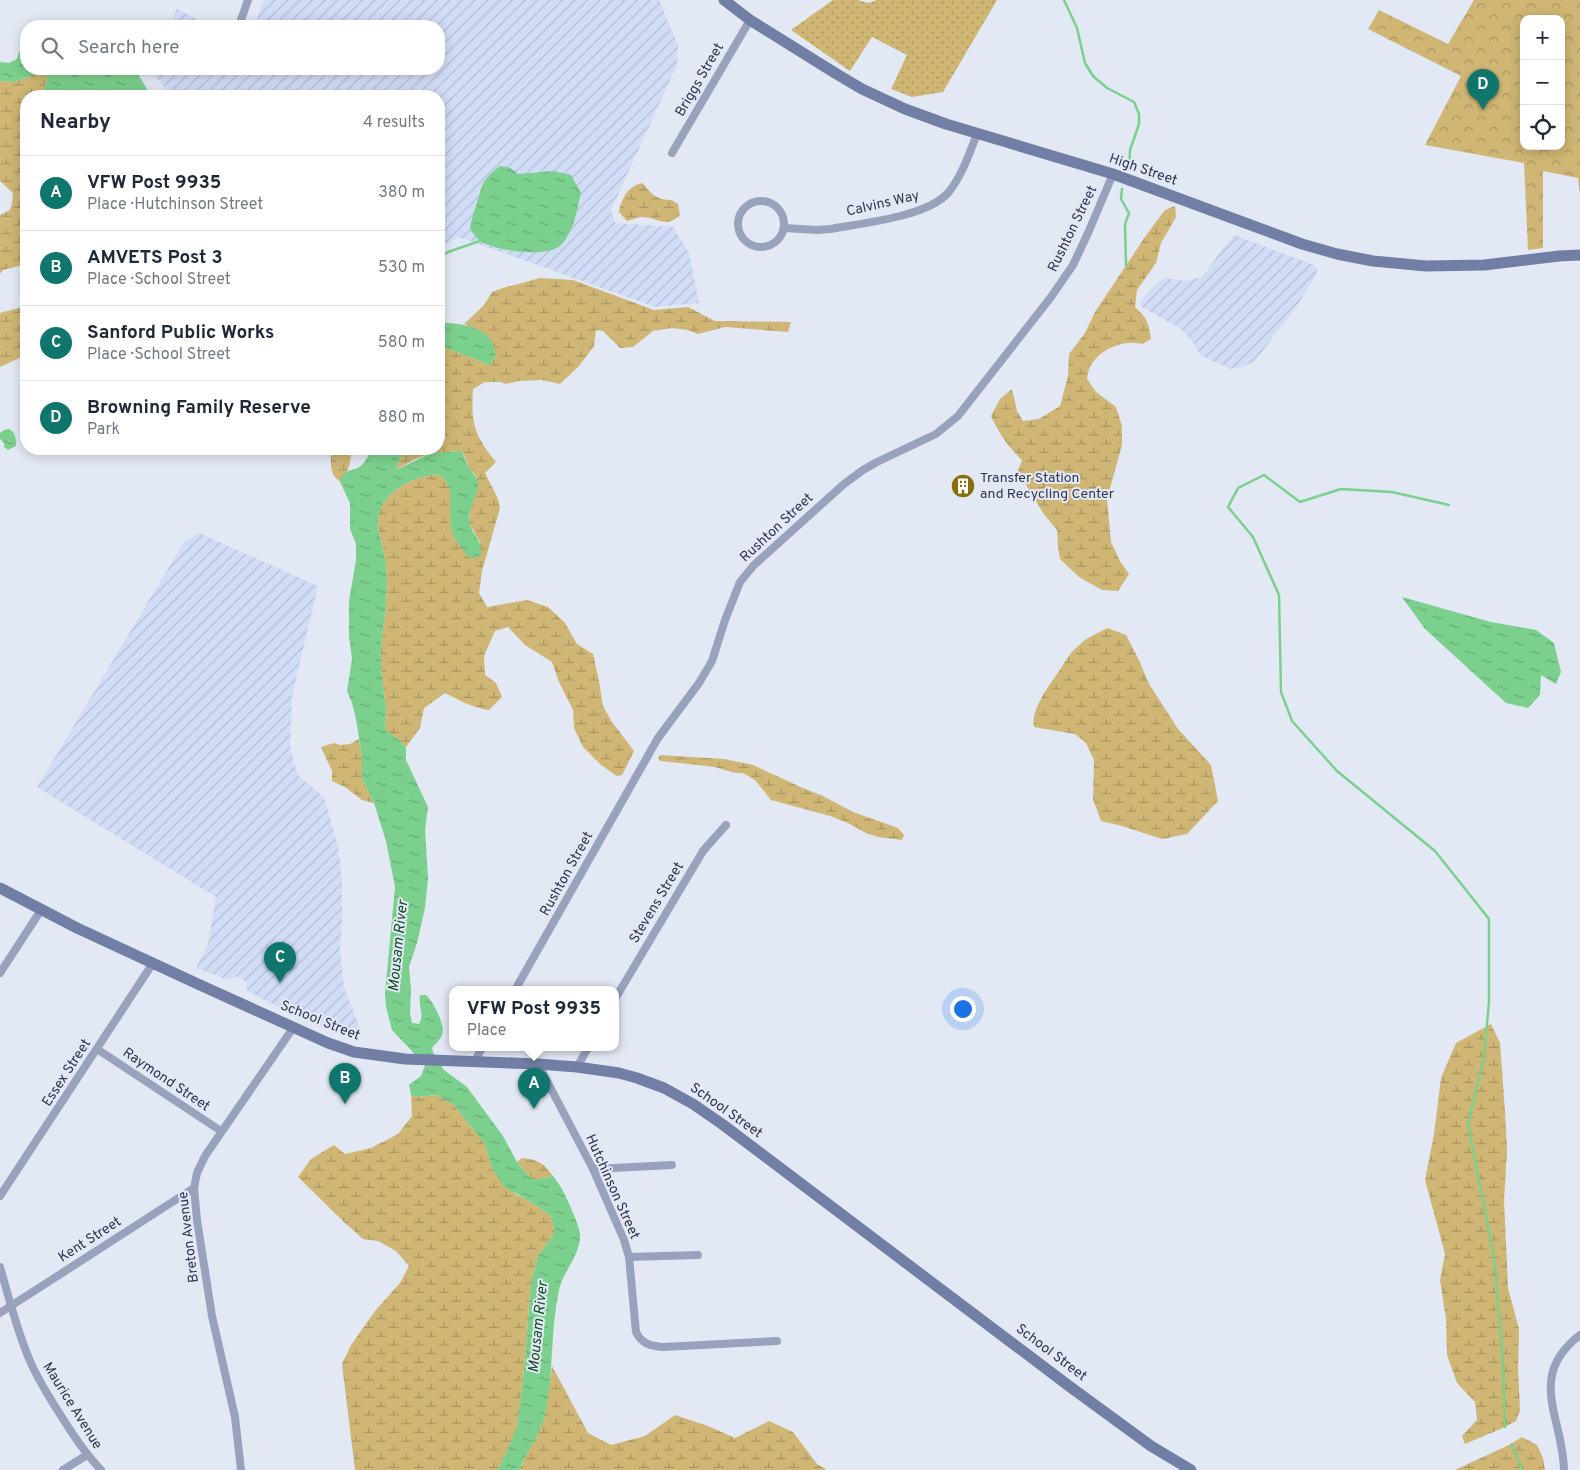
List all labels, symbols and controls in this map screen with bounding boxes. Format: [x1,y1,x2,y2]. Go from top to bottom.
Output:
map controls [1520,15,1565,150]
button: + [1520,15,1565,60]
search box [20,20,445,75]
icon: search [38,34,66,62]
text: Search here [78,36,180,60]
street label: Briggs Street [672,40,728,120]
button: − [1520,60,1565,105]
pin: D [1467,69,1499,110]
button: locate [1520,105,1565,150]
text: Nearby [40,109,111,136]
text: 4 results [363,113,425,133]
street label: High Street [1107,150,1179,190]
text: VFW Post 9935 [87,171,221,195]
text: A [50,183,62,203]
text: 380 m [378,183,425,203]
street label: Rushton Street [1045,183,1101,275]
street label: Calvins Way [845,187,921,221]
text: Place · Hutchinson Street [87,195,263,215]
text: AMVETS Post 3 [87,246,223,270]
text: B [50,258,62,278]
text: 530 m [378,258,425,278]
text: Place · School Street [87,270,231,290]
text: Sanford Public Works [87,321,274,345]
text: C [51,333,61,353]
text: 580 m [378,333,425,353]
text: Place · School Street [87,345,231,365]
text: Browning Family Reserve [87,396,311,420]
text: D [50,408,62,428]
text: 880 m [378,408,425,428]
text: Park [87,420,120,440]
place label: Transfer Station and Recycling Center [980,470,1115,503]
building icon: Transfer Station and Recycling Center [950,473,976,499]
street label: Rushton Street [737,490,817,566]
street label: Rushton Street [537,829,597,919]
street label: Stevens Street [626,859,688,947]
water label: Mousam River [385,898,413,993]
pin: C [264,942,296,983]
popup [449,986,619,1051]
your location [950,996,976,1022]
street label: School Street [278,997,362,1045]
text: VFW Post 9935 [467,997,601,1021]
text: Place [467,1021,506,1041]
street label: Essex Street [39,1036,95,1110]
street label: Raymond Street [119,1045,213,1115]
pin: B [329,1063,361,1104]
pin: A [518,1068,550,1109]
street label: School Street [686,1080,766,1142]
street label: Hutchinson Street [581,1132,643,1242]
street label: Breton Avenue [175,1190,203,1284]
street label: Kent Street [55,1213,125,1267]
water label: Mousam River [525,1279,553,1374]
street label: School Street [1012,1321,1090,1385]
street label: Maurice Avenue [38,1359,106,1453]

